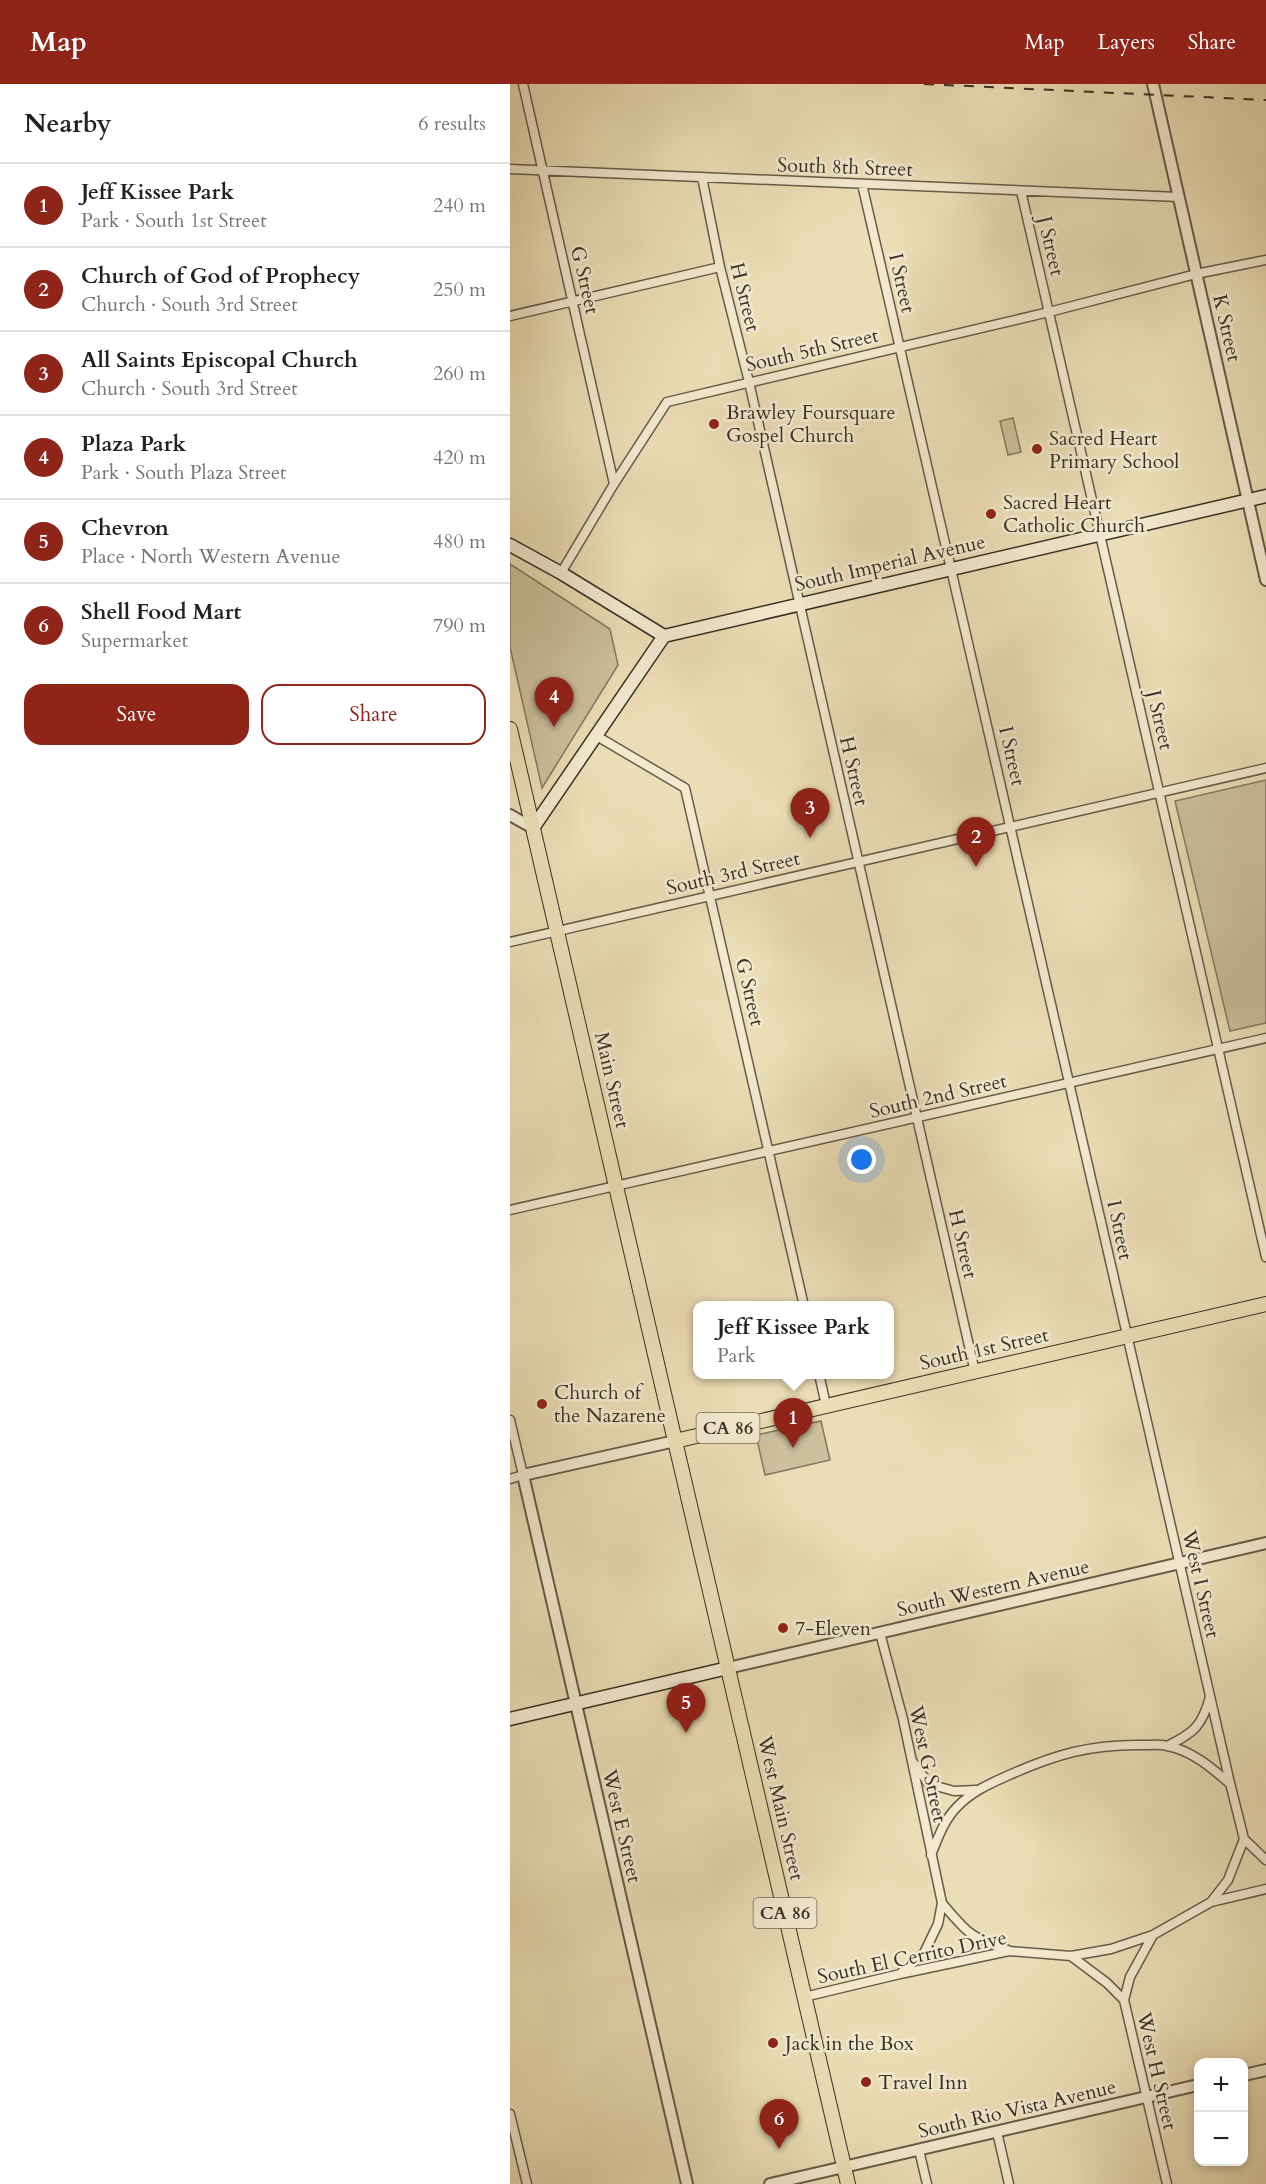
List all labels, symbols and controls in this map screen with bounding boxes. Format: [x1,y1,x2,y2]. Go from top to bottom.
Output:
text: Map [30,23,87,61]
text: Map [1025,28,1065,57]
text: Layers [1098,28,1155,57]
text: Share [1188,28,1236,57]
text: Nearby [24,106,112,141]
text: 6 results [418,110,486,137]
street label: South 8th Street [777,151,914,183]
text: Jeff Kissee Park [81,177,234,207]
text: 1 [38,192,49,219]
text: 240 m [433,192,486,219]
text: Park · South 1st Street [81,207,267,234]
street label: J Street [1030,211,1071,279]
street label: G Street [564,243,606,317]
street label: I Street [882,251,922,316]
street label: H Street [723,260,767,335]
text: Church of God of Prophecy [81,261,360,291]
text: 2 [38,276,49,303]
text: 250 m [433,276,486,303]
text: Church · South 3rd Street [81,291,298,318]
street label: K Street [1206,292,1248,365]
street label: South 5th Street [743,321,882,378]
text: All Saints Episcopal Church [81,345,358,375]
text: 3 [38,360,49,387]
text: 260 m [433,360,486,387]
text: Church · South 3rd Street [81,375,298,402]
place label: Brawley Foursquare Gospel Church [726,399,896,449]
marker: Brawley Foursquare Gospel Church [707,417,721,431]
place label: Sacred Heart Primary School [1049,425,1179,475]
text: Plaza Park [81,429,186,459]
marker: Sacred Heart Primary School [1030,442,1044,456]
text: 4 [38,444,49,471]
text: 420 m [433,444,486,471]
text: Park · South Plaza Street [81,459,286,486]
place label: Sacred Heart Catholic Church [1003,489,1145,539]
marker: Sacred Heart Catholic Church [984,507,998,521]
text: Chevron [81,513,169,543]
text: 5 [38,528,49,555]
text: 480 m [433,528,486,555]
street label: South Imperial Avenue [792,528,988,598]
text: Place · North Western Avenue [81,543,341,570]
text: Shell Food Mart [81,597,241,627]
text: 6 [38,612,49,639]
text: 790 m [433,612,486,639]
text: Supermarket [81,627,188,654]
pin: 4 [534,678,573,727]
button: Save [24,684,249,745]
button: Share [261,684,486,745]
street label: J Street [1139,685,1180,753]
street label: I Street [992,724,1032,789]
street label: H Street [833,734,875,809]
pin: 3 [790,788,830,838]
pin: 2 [956,818,996,867]
street label: South 3rd Street [664,844,803,901]
street label: G Street [729,955,771,1029]
street label: Main Street [588,1029,636,1131]
street label: South 2nd Street [867,1067,1010,1125]
your location [847,1145,876,1174]
street label: I Street [1101,1198,1140,1263]
street label: H Street [942,1207,984,1282]
popup [693,1301,894,1379]
text: Jeff Kissee Park [717,1312,870,1342]
street label: South 1st Street [917,1321,1052,1377]
text: Park [717,1342,755,1369]
place label: Church of the Nazarene [554,1379,666,1429]
marker: Church of the Nazarene [535,1397,549,1411]
pin: 1 [774,1398,812,1448]
road number: CA 86 [696,1413,760,1443]
street label: West I Street [1175,1526,1227,1641]
street label: South Western Avenue [894,1553,1092,1623]
place label: 7-Eleven [795,1615,872,1642]
marker: 7-Eleven [776,1621,790,1635]
pin: 5 [666,1684,705,1733]
street label: West G Street [902,1702,954,1826]
street label: West Main Street [751,1732,811,1884]
street label: West E Street [596,1766,648,1886]
road number: CA 86 [754,1898,816,1928]
street label: South El Cerrito Drive [815,1924,1009,1990]
street label: West H Street [1130,2009,1184,2133]
place label: Jack in the Box [782,2030,914,2057]
marker: Jack in the Box [766,2036,780,2050]
map controls [1194,2058,1248,2166]
button: + [1194,2058,1248,2112]
place label: Travel Inn [878,2069,968,2096]
street label: South Rio Vista Avenue [915,2073,1119,2145]
marker: Travel Inn [859,2075,873,2089]
pin: 6 [760,2100,798,2149]
button: − [1194,2112,1248,2166]

